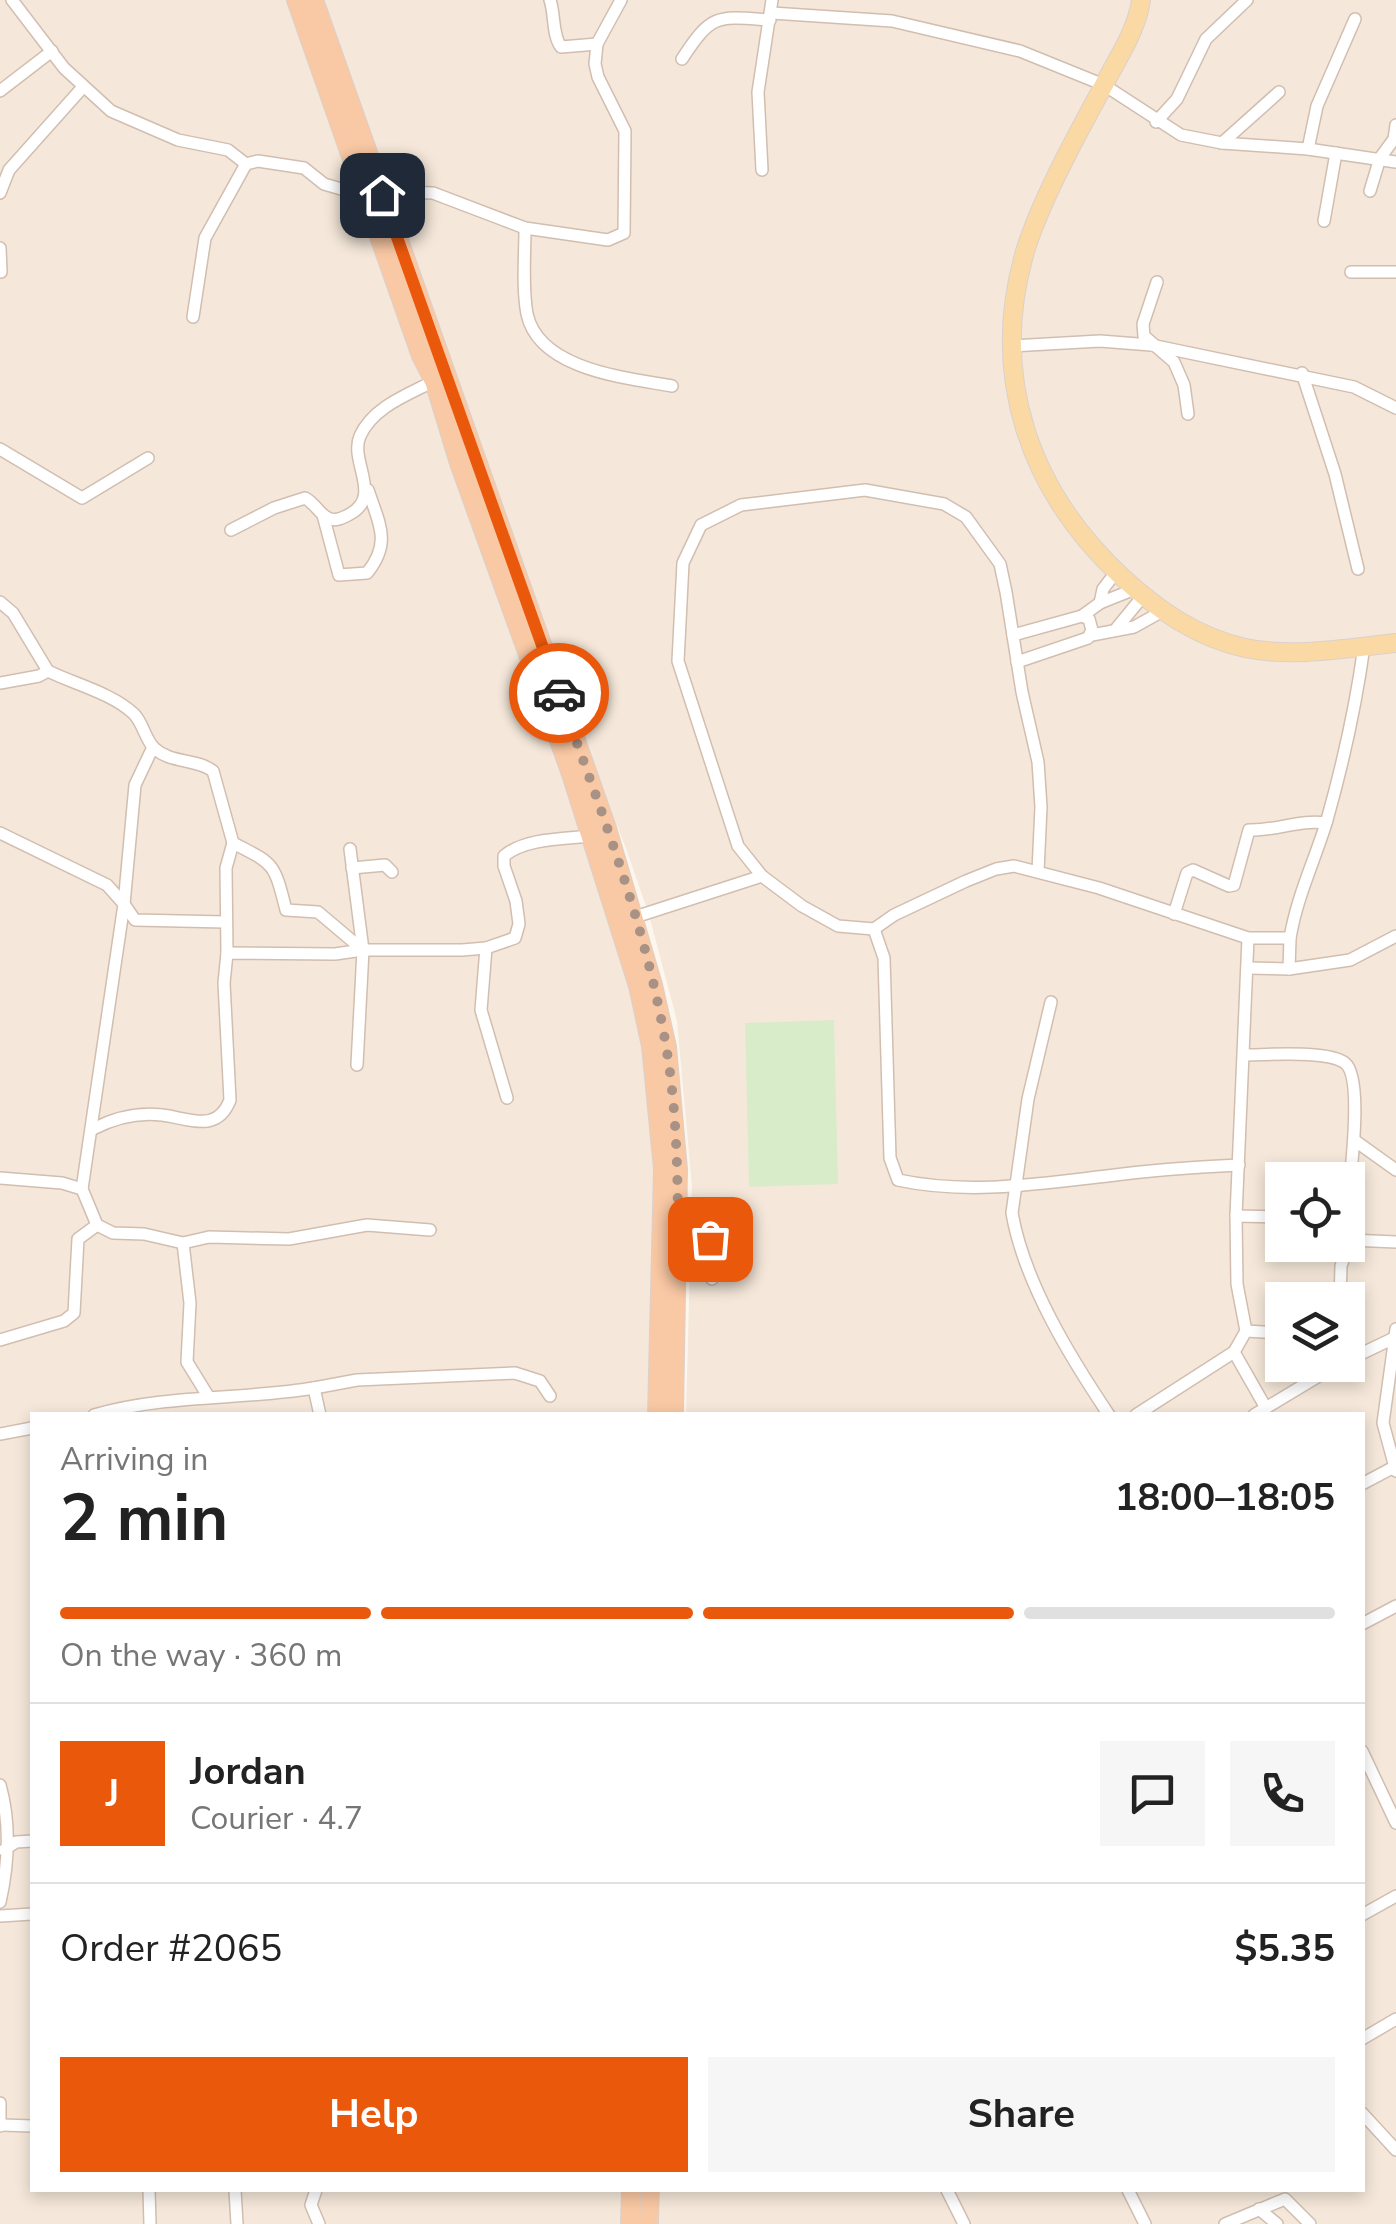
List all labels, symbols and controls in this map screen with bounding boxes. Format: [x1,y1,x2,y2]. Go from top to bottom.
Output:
pin [340,153,425,238]
icon: home [355,168,410,223]
courier [509,643,609,743]
icon: car [532,666,587,721]
map controls [1265,1162,1365,1382]
button: locate [1265,1162,1365,1262]
pin [668,1197,753,1282]
icon: bag [683,1212,738,1267]
button: layers [1265,1282,1365,1382]
text: Arriving in [60,1438,208,1481]
text: 18:00–18:05 [1115,1472,1335,1523]
text: 2 min [60,1474,228,1563]
text: On the way · 360 m [60,1634,342,1677]
button: chat [1100,1741,1205,1846]
button: phone [1230,1741,1335,1846]
text: Jordan [190,1746,306,1797]
text: J [106,1768,119,1819]
text: Courier · 4.7 [190,1797,363,1840]
text: Order #2065 [60,1923,282,1974]
text: $5.35 [1234,1923,1335,1974]
button: Help [60,2057,688,2172]
button: Share [708,2057,1335,2172]

